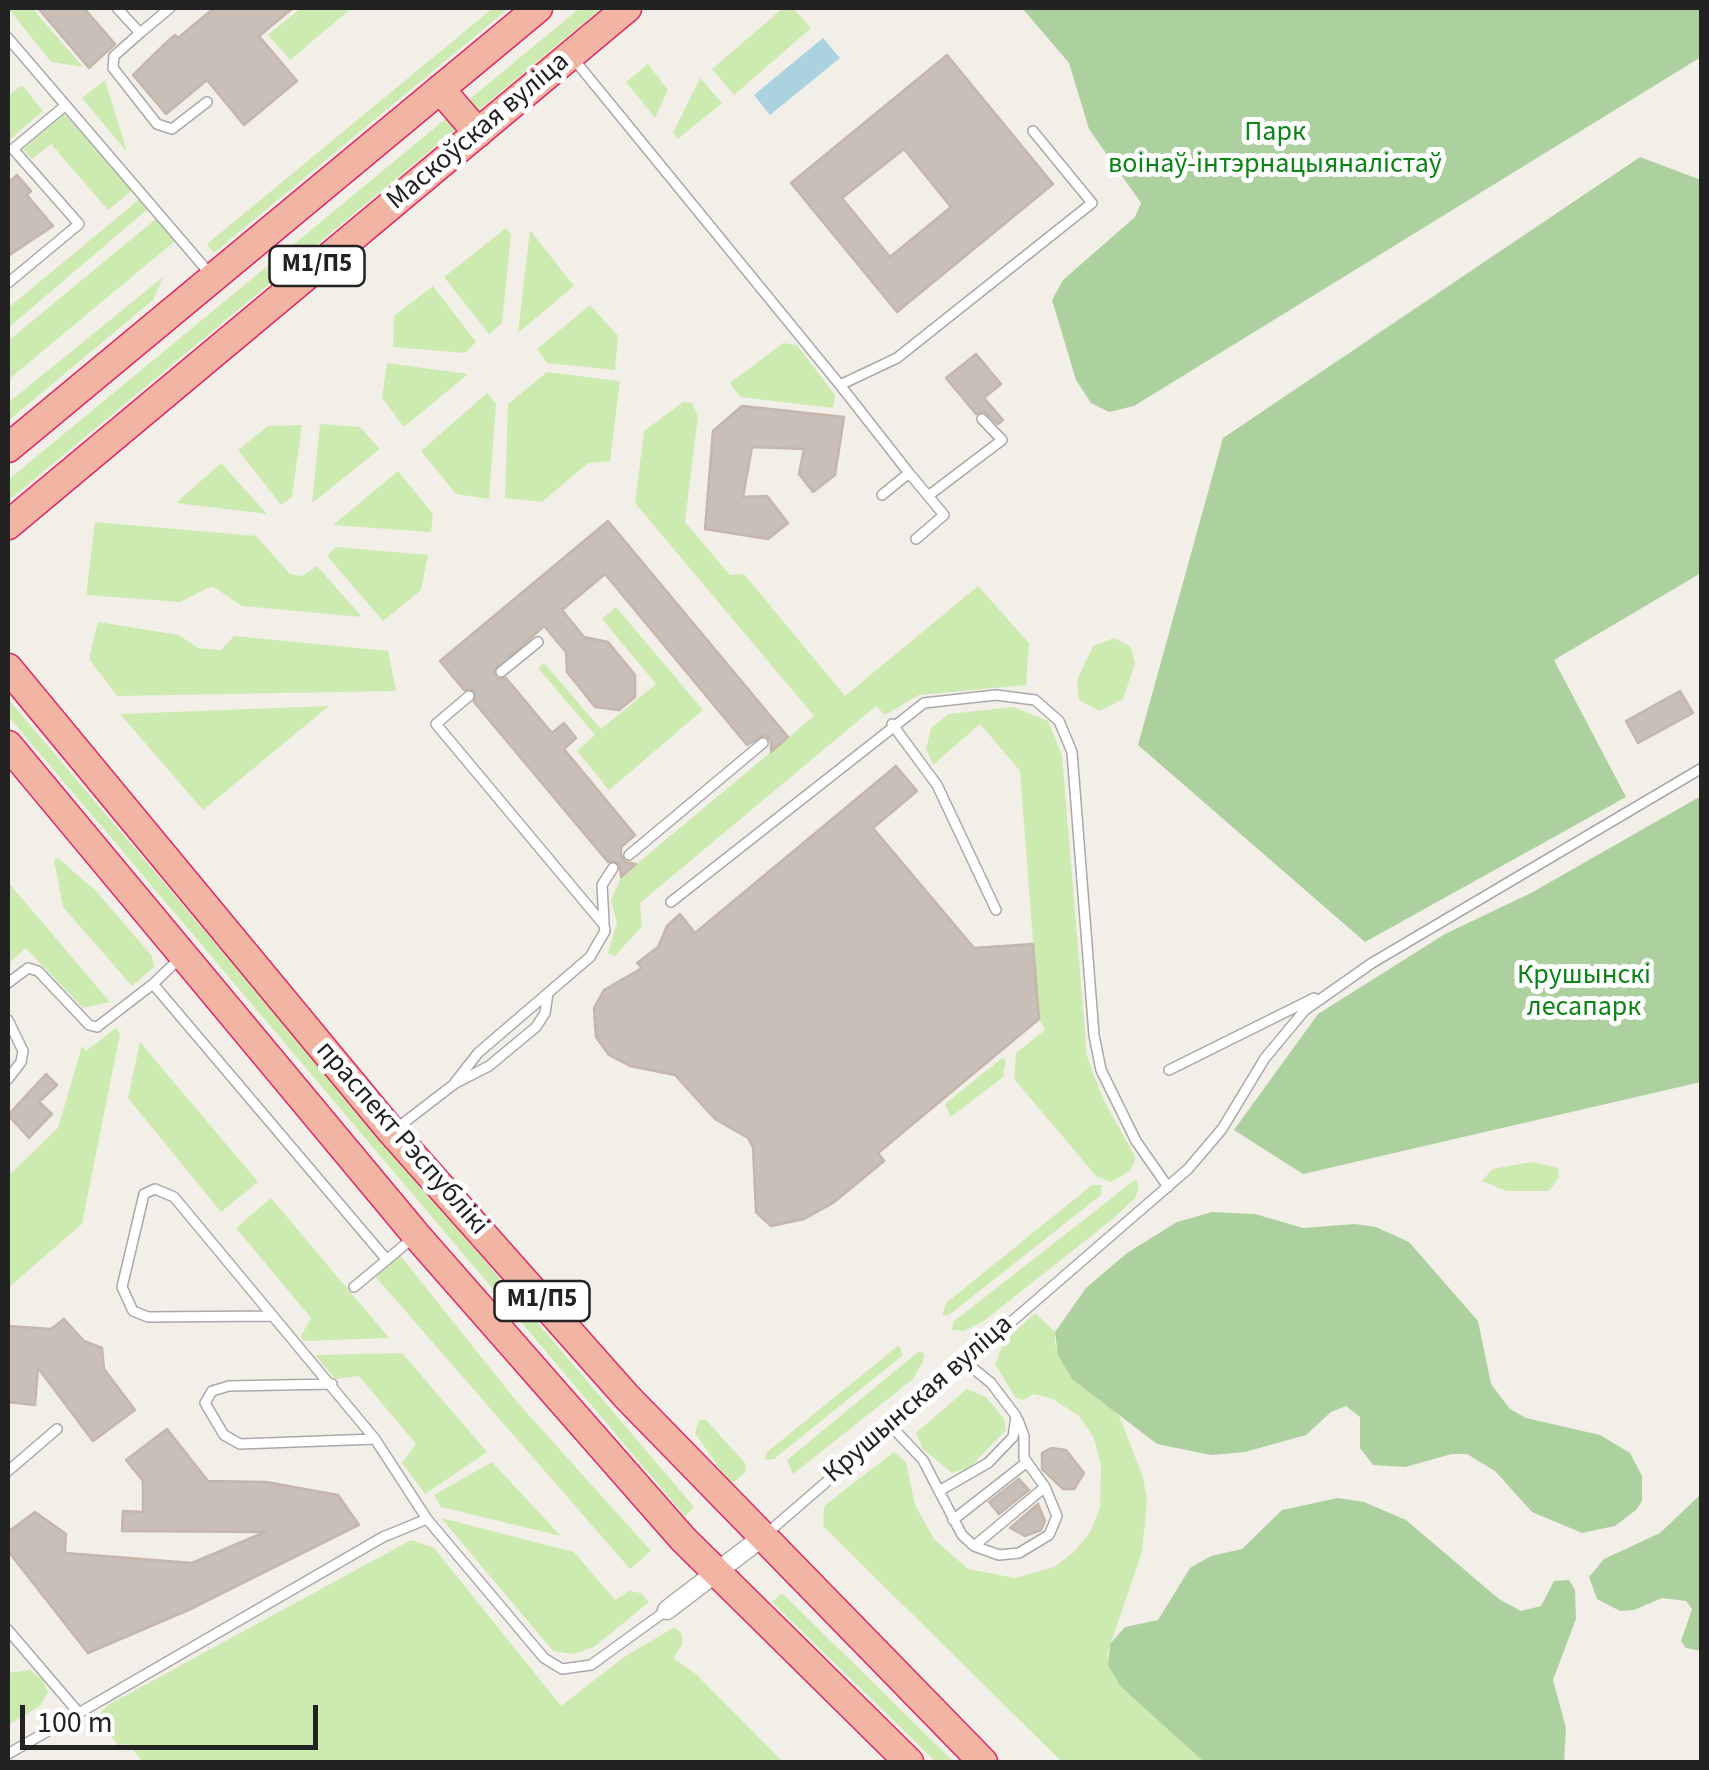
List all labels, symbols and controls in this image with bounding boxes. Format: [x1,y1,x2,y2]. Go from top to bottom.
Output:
street label: Маскоўская вуліца [381,46,577,218]
park label: Парк воінаў-інтэрнацыяналістаў [1108,117,1442,183]
road number: М1/П5 [270,246,364,286]
park label: Крушынскі лесапарк [1517,960,1651,1026]
street label: праспект Рэспублікі [308,1035,494,1243]
road number: М1/П5 [494,1281,590,1321]
street label: Крушынская вуліца [818,1309,1020,1491]
scale bar [25,1685,322,1747]
text: 100 m [37,1701,113,1744]

